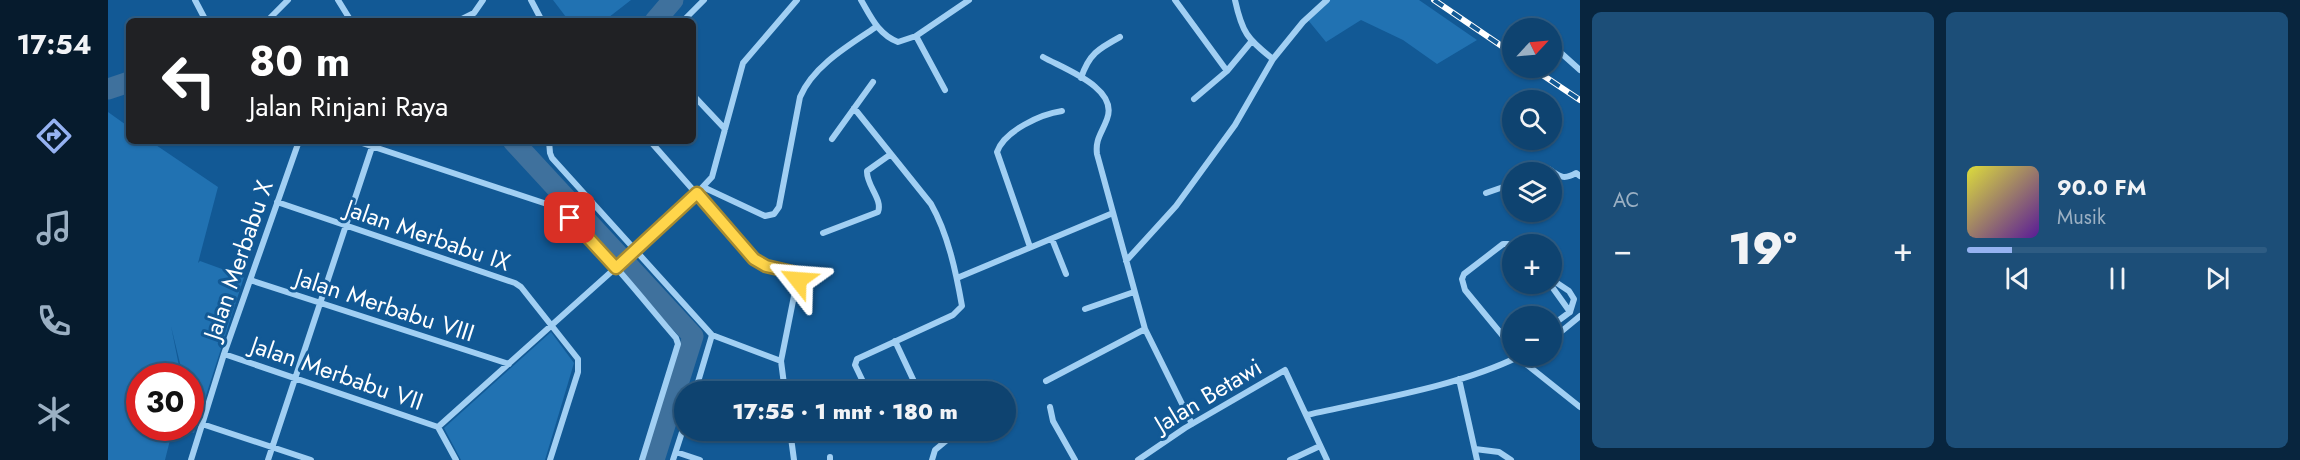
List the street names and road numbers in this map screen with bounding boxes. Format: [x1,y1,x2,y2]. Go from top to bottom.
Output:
street label: Jalan Merbabu X [193,175,282,347]
street label: Jalan Merbabu IX [338,189,516,280]
street label: Jalan Merbabu VIII [288,259,479,350]
street label: Jalan Merbabu VII [243,326,428,419]
street label: Jalan Betawi [1145,349,1268,442]

